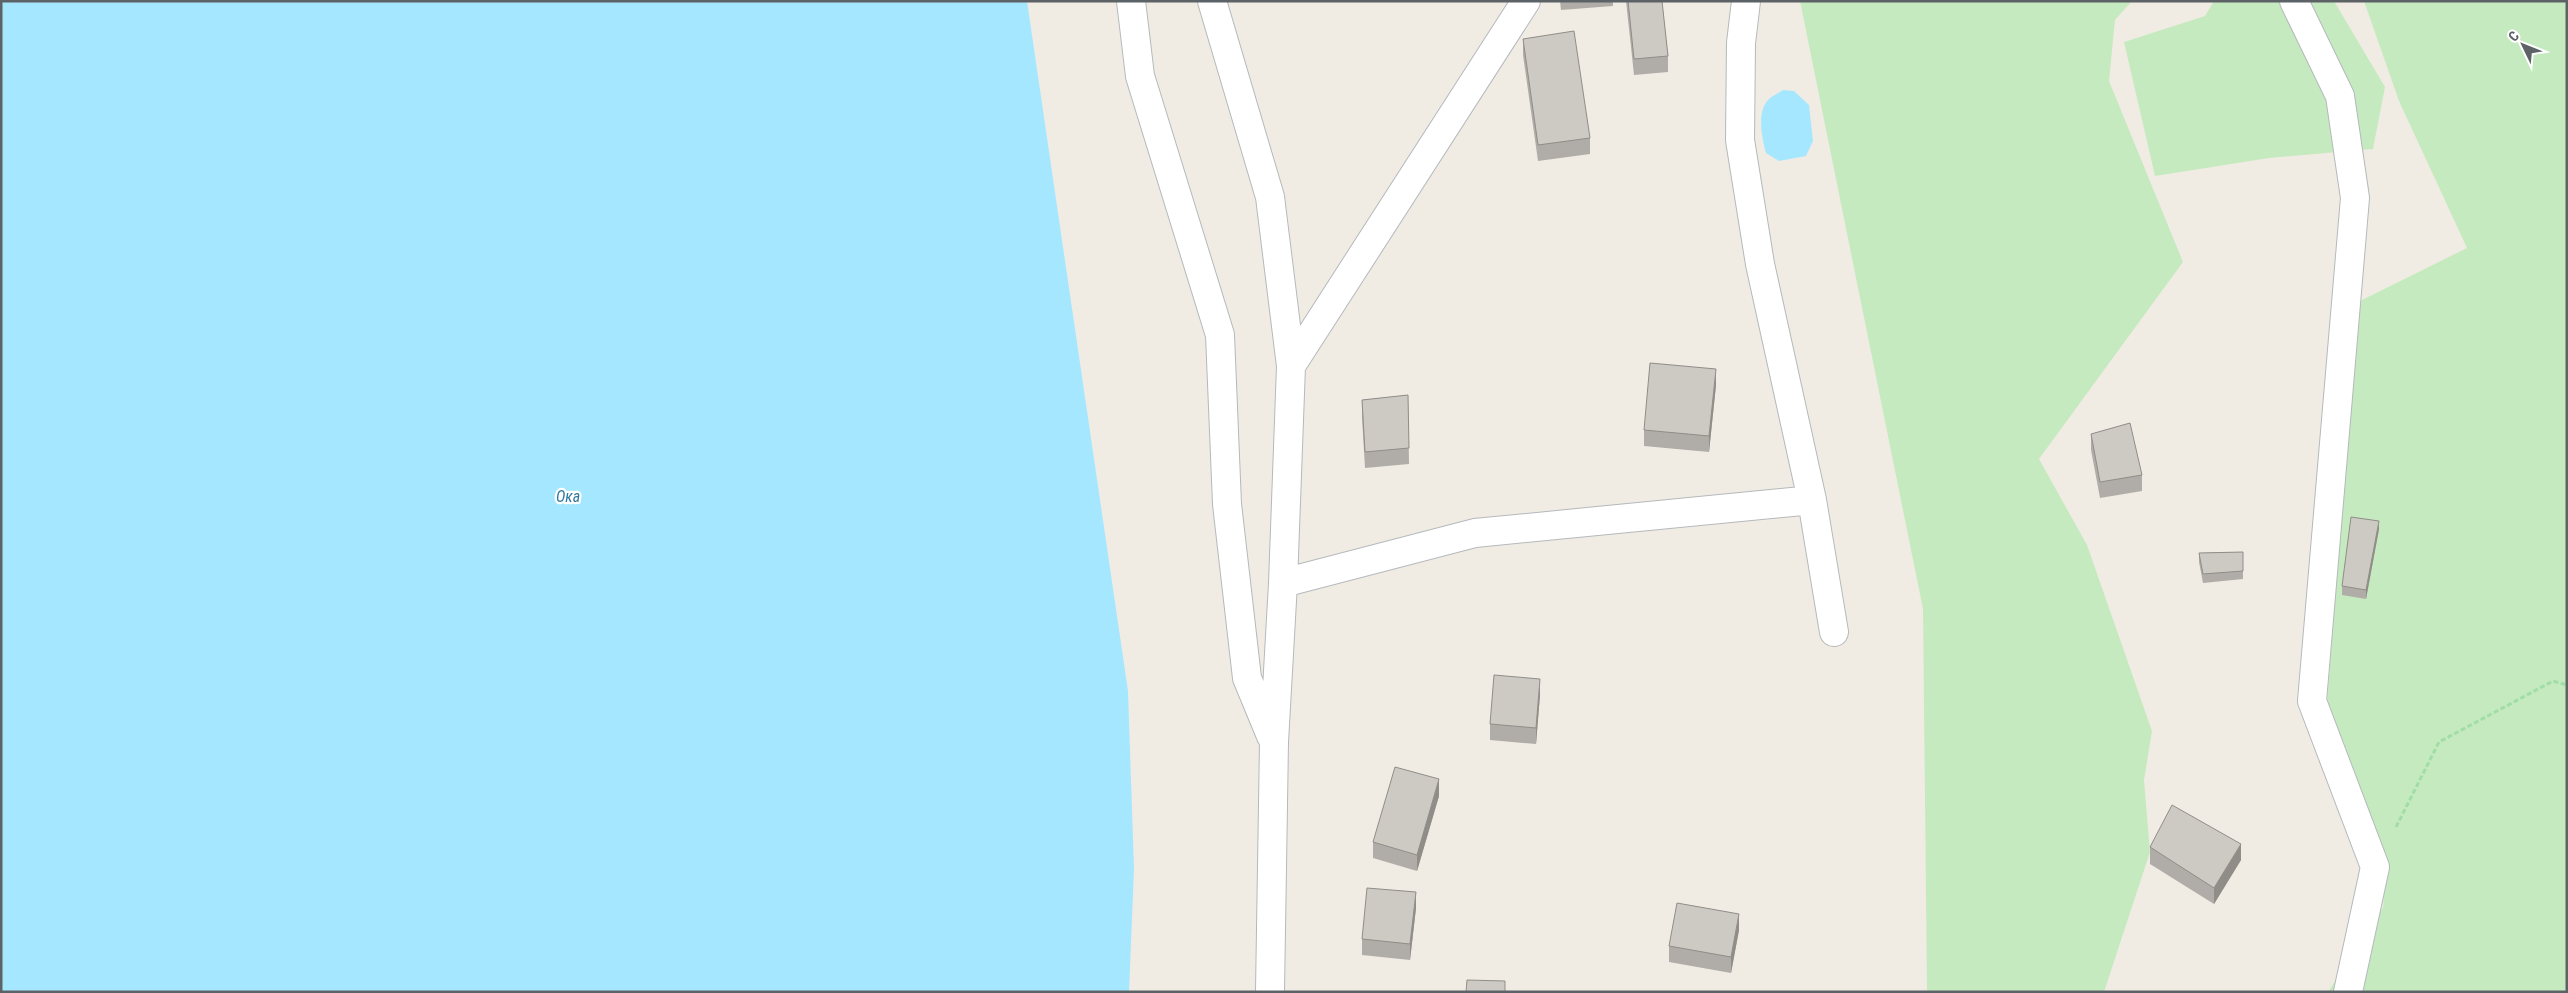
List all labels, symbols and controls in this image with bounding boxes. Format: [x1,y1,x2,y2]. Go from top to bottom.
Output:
north arrow [2498,20,2548,70]
text: С [2505,28,2522,45]
water label: Ока [556,487,580,506]

